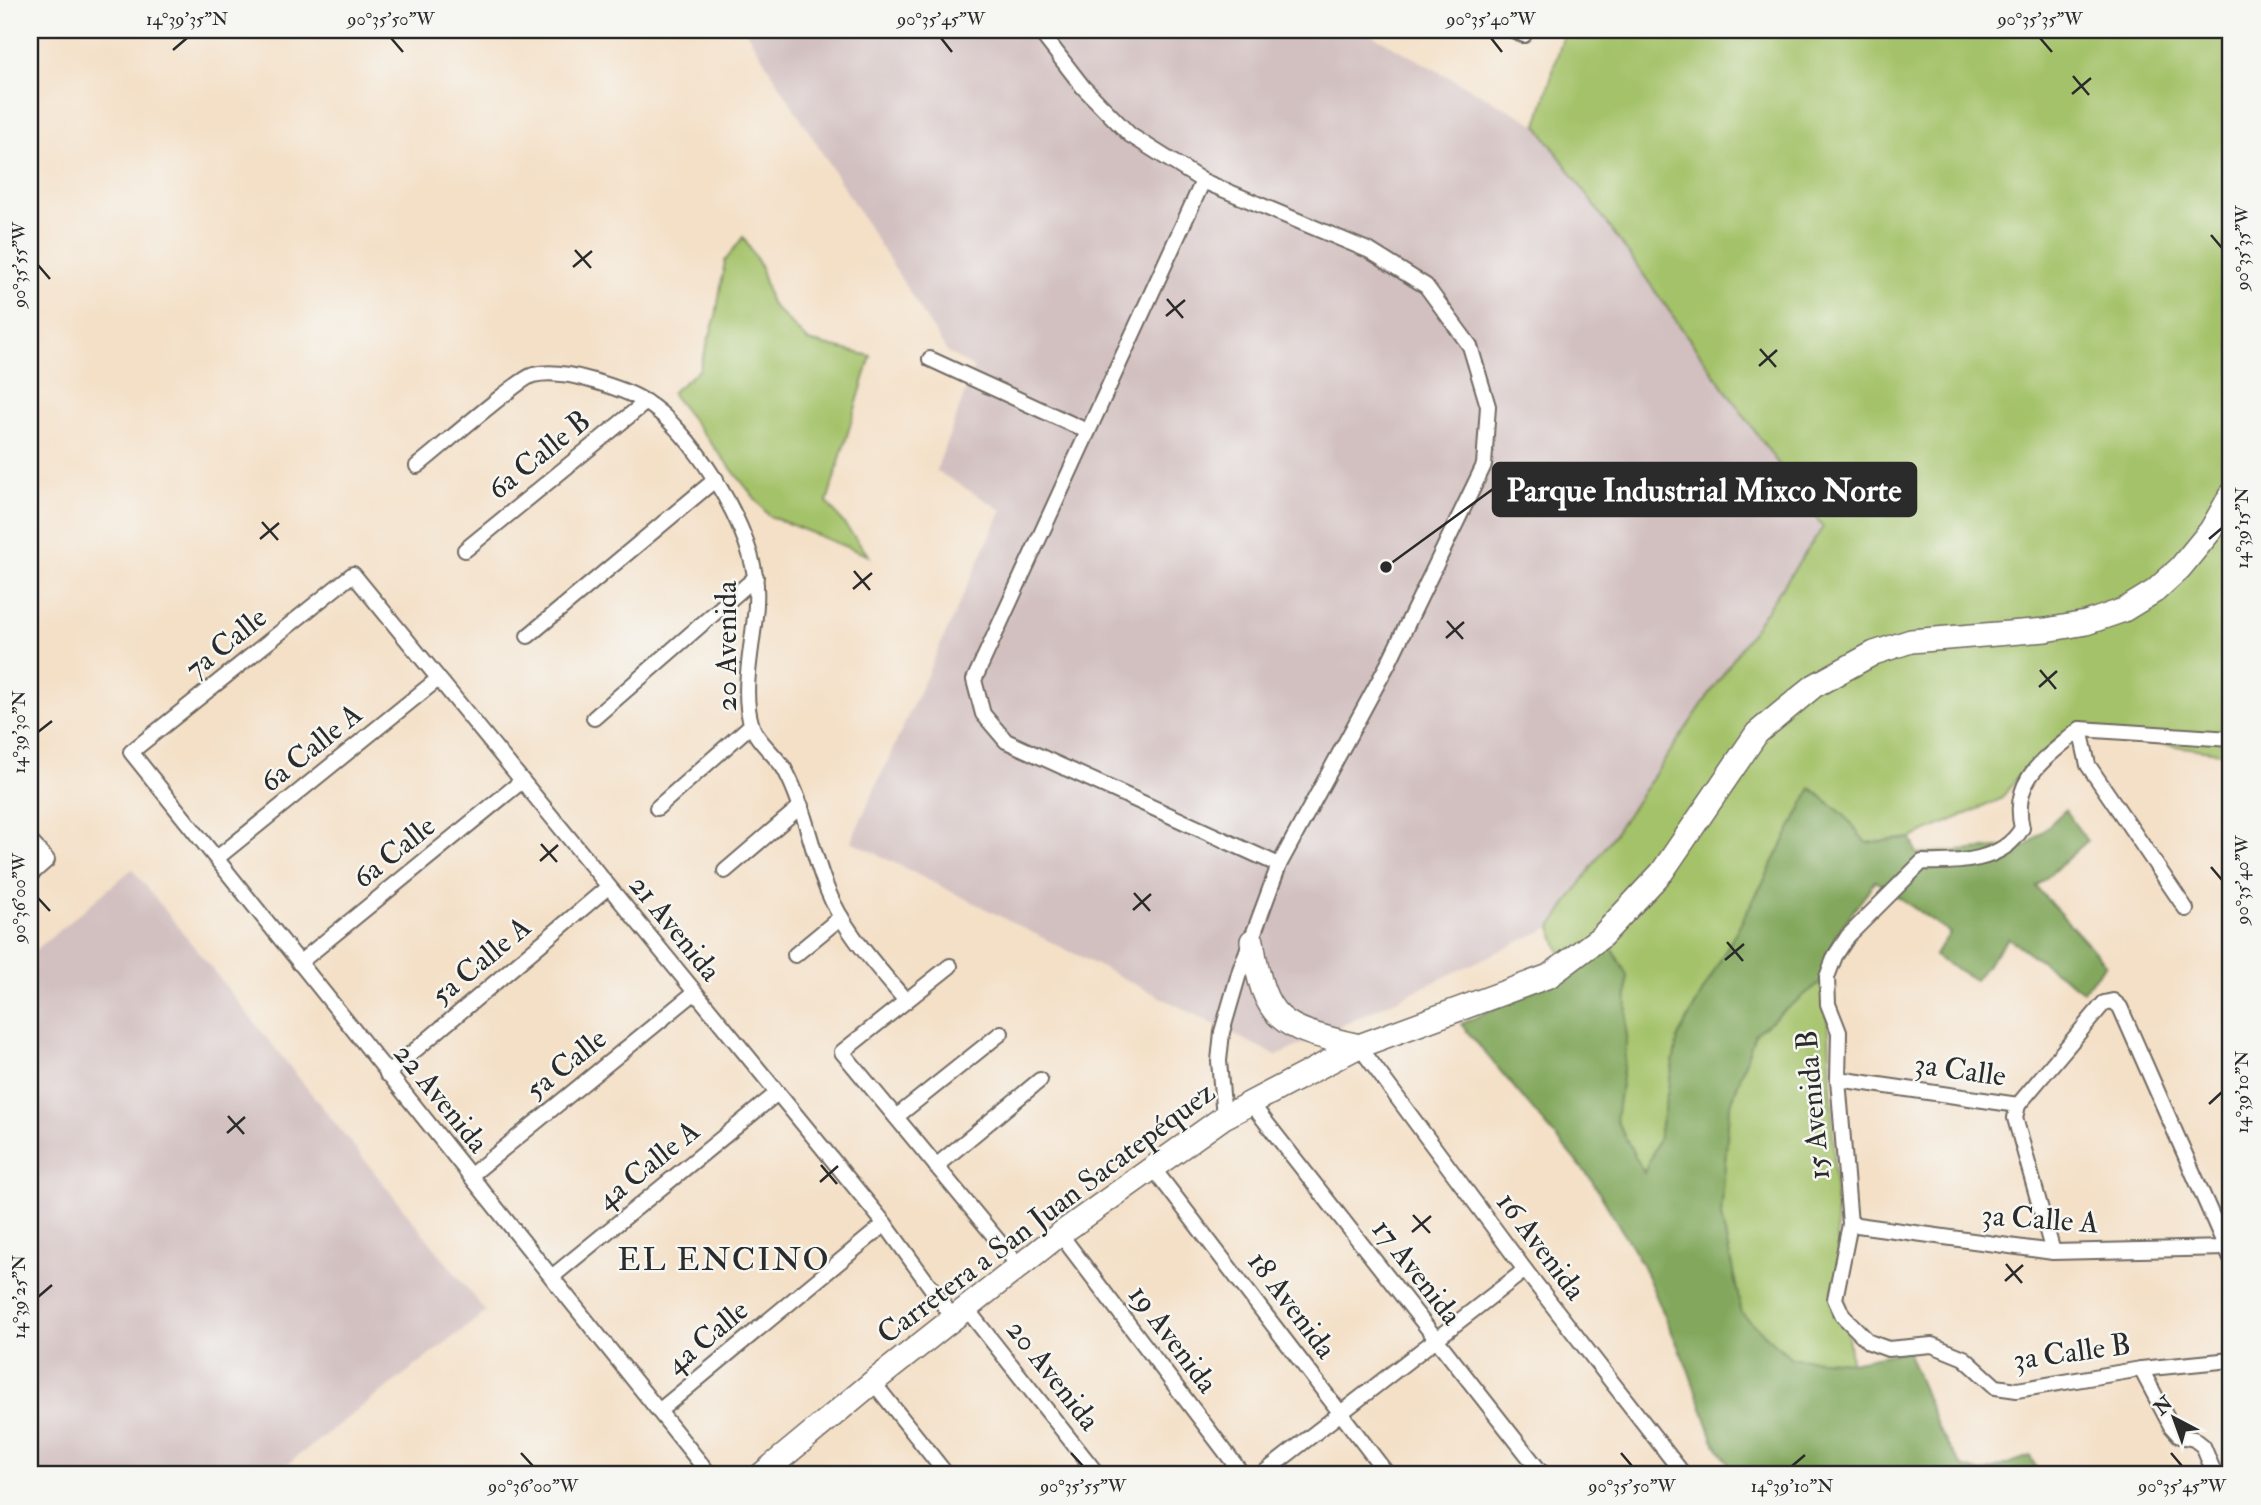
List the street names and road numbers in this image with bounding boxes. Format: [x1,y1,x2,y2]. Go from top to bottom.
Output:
street label: 6a Calle B [480,402,598,508]
street label: 20 Avenida [708,580,745,711]
street label: 7a Calle [178,599,274,687]
street label: 6a Calle A [252,696,370,800]
street label: 6a Calle [345,807,443,897]
street label: 21 Avenida [621,867,729,989]
street label: 5a Calle A [423,909,539,1013]
street label: 5a Calle [518,1020,614,1108]
street label: 15 Avenida B [1788,1029,1838,1181]
street label: 22 Avenida [386,1036,497,1161]
street label: 3a Calle [1912,1045,2008,1095]
street label: Carretera a San Juan Sacatepéquez [870,1074,1222,1352]
street label: 4a Calle A [589,1112,707,1218]
street label: 16 Avenida [1488,1185,1594,1308]
street label: 3a Calle A [1980,1196,2100,1242]
street label: 17 Avenida [1364,1211,1470,1333]
street label: 18 Avenida [1240,1244,1345,1367]
street label: 19 Avenida [1120,1277,1226,1401]
street label: 4a Calle [658,1292,756,1382]
street label: 20 Avenida [998,1312,1108,1438]
street label: 3a Calle B [2011,1325,2133,1379]

